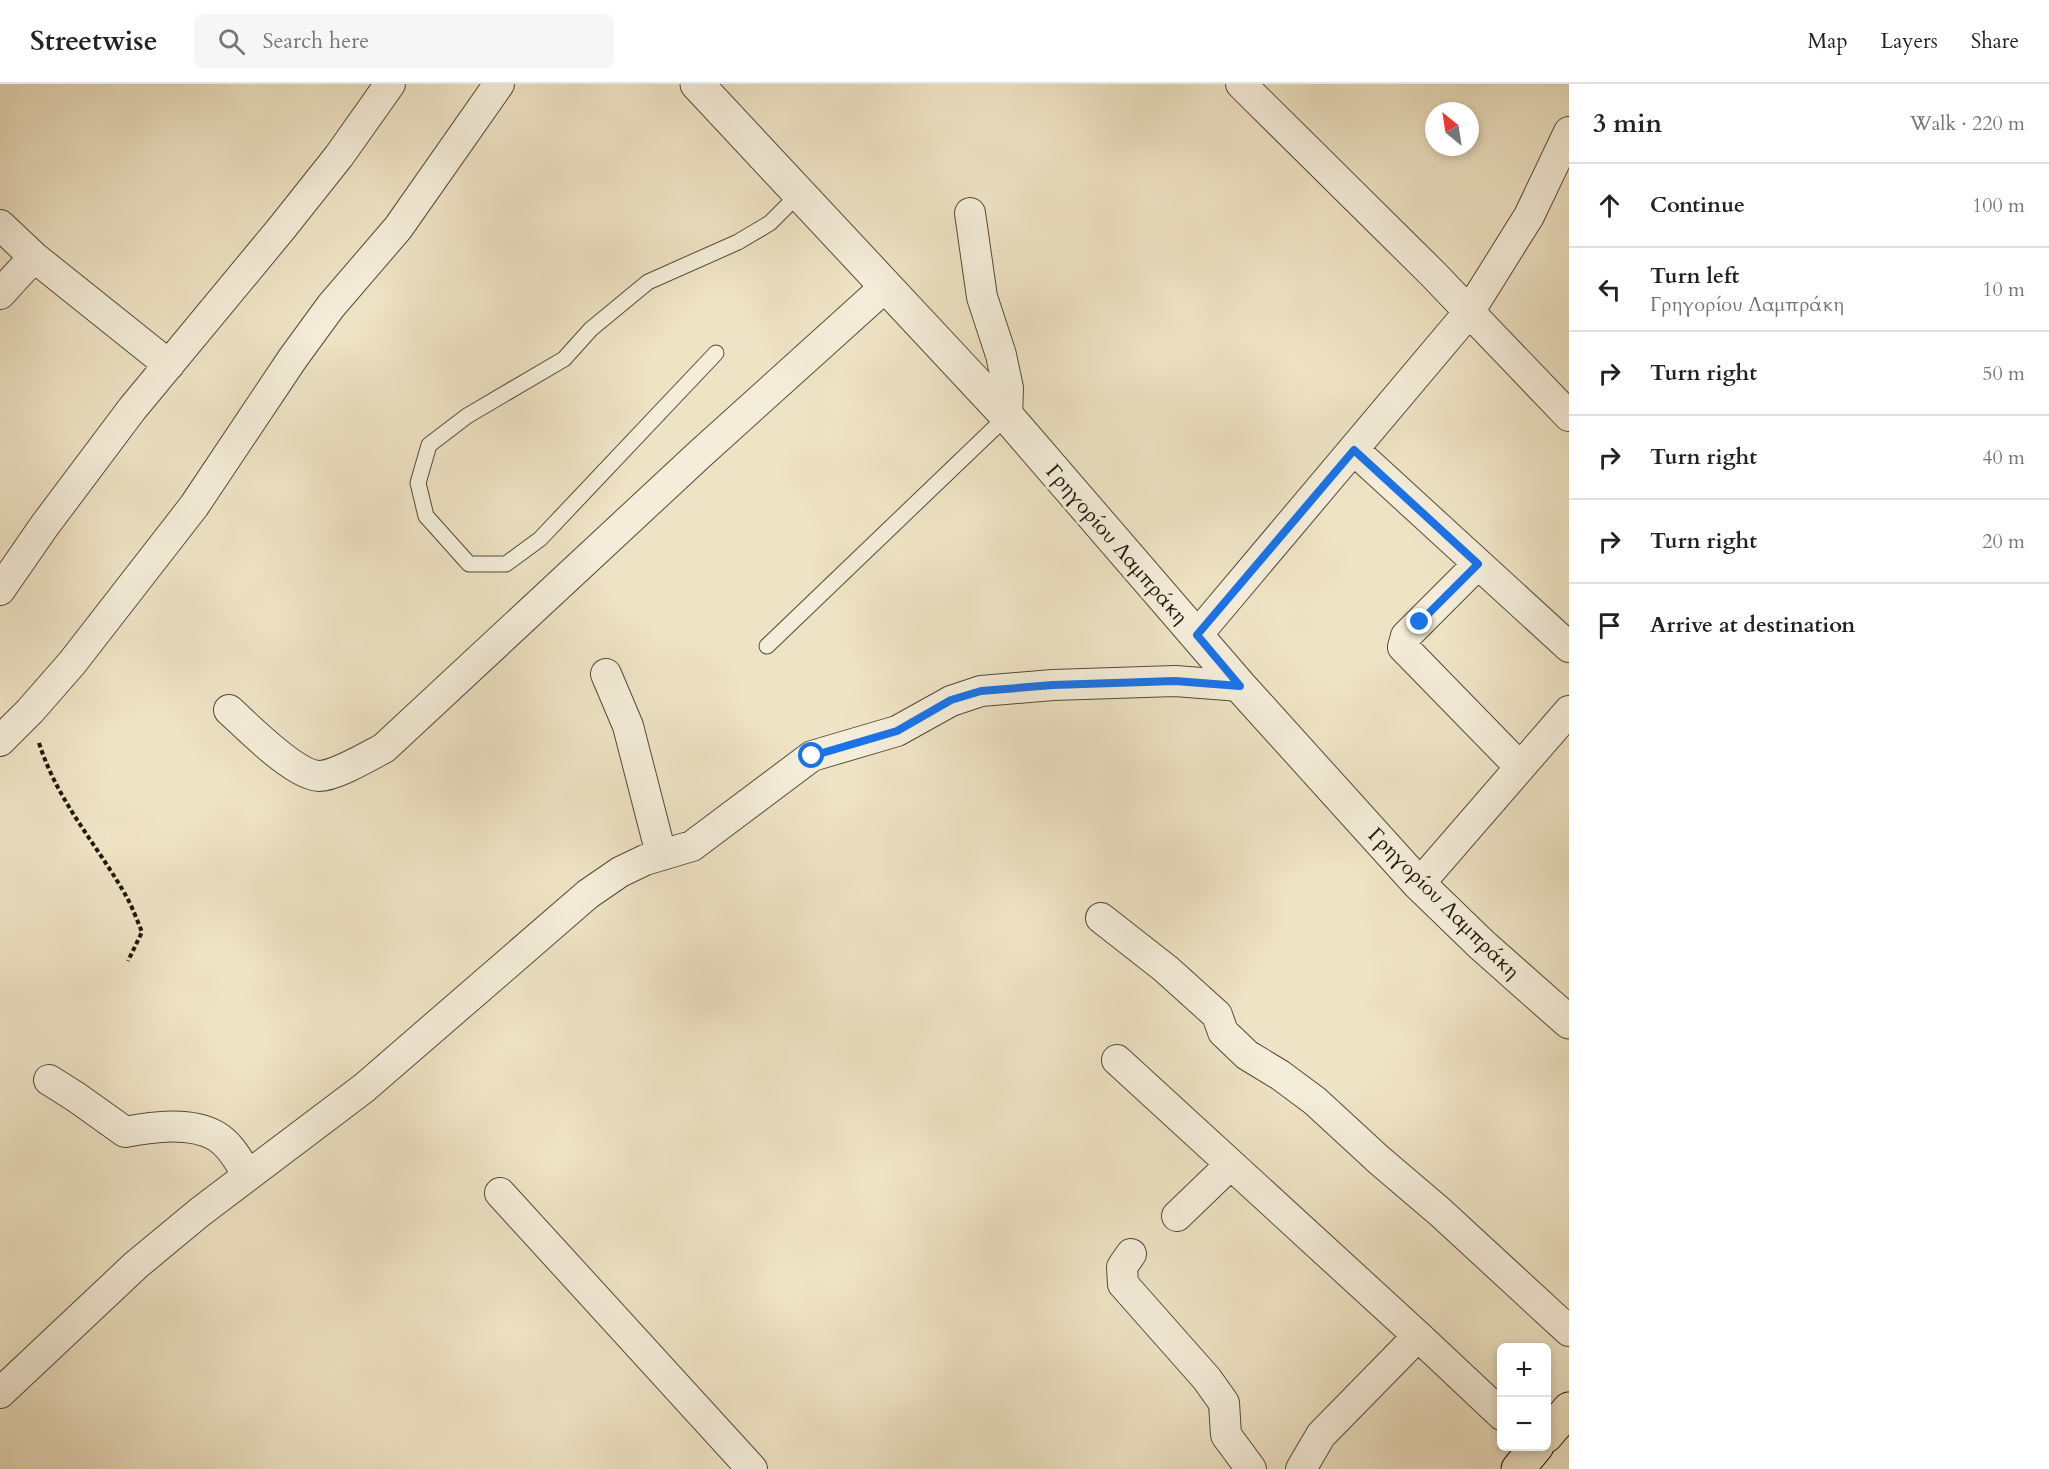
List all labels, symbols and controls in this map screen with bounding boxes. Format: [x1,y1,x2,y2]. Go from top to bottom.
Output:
search box [194,14,614,68]
text: Streetwise [30,22,158,60]
icon: search [215,25,248,58]
text: Search here [263,26,369,56]
text: Map [1808,27,1848,56]
text: Layers [1881,27,1938,56]
text: Share [1971,27,2019,56]
north arrow [1425,102,1479,156]
text: 3 min [1593,106,1662,141]
text: Walk · 220 m [1910,110,2025,137]
icon: ahead [1593,189,1626,222]
text: Continue [1650,190,1745,220]
text: 100 m [1972,192,2025,219]
text: Turn left [1650,261,1739,291]
icon: left [1593,273,1626,306]
text: 10 m [1982,276,2025,303]
text: Γρηγορίου Λαμπράκη [1650,291,1844,318]
icon: right [1593,357,1626,390]
text: Turn right [1650,358,1757,388]
text: 50 m [1982,360,2025,387]
icon: right [1593,441,1626,474]
text: Turn right [1650,442,1757,472]
text: 40 m [1982,444,2025,471]
street label: Γρηγορίου Λαμπράκη [1039,458,1194,631]
icon: right [1593,525,1626,558]
text: Turn right [1650,526,1757,556]
text: 20 m [1982,528,2025,555]
route end [1406,608,1432,634]
icon: arrive [1593,609,1626,642]
text: Arrive at destination [1650,610,1855,640]
route start [798,742,824,768]
street label: Γρηγορίου Λαμπράκη [1361,821,1526,986]
map controls [1497,1343,1551,1451]
button: + [1497,1343,1551,1397]
button: − [1497,1397,1551,1451]

